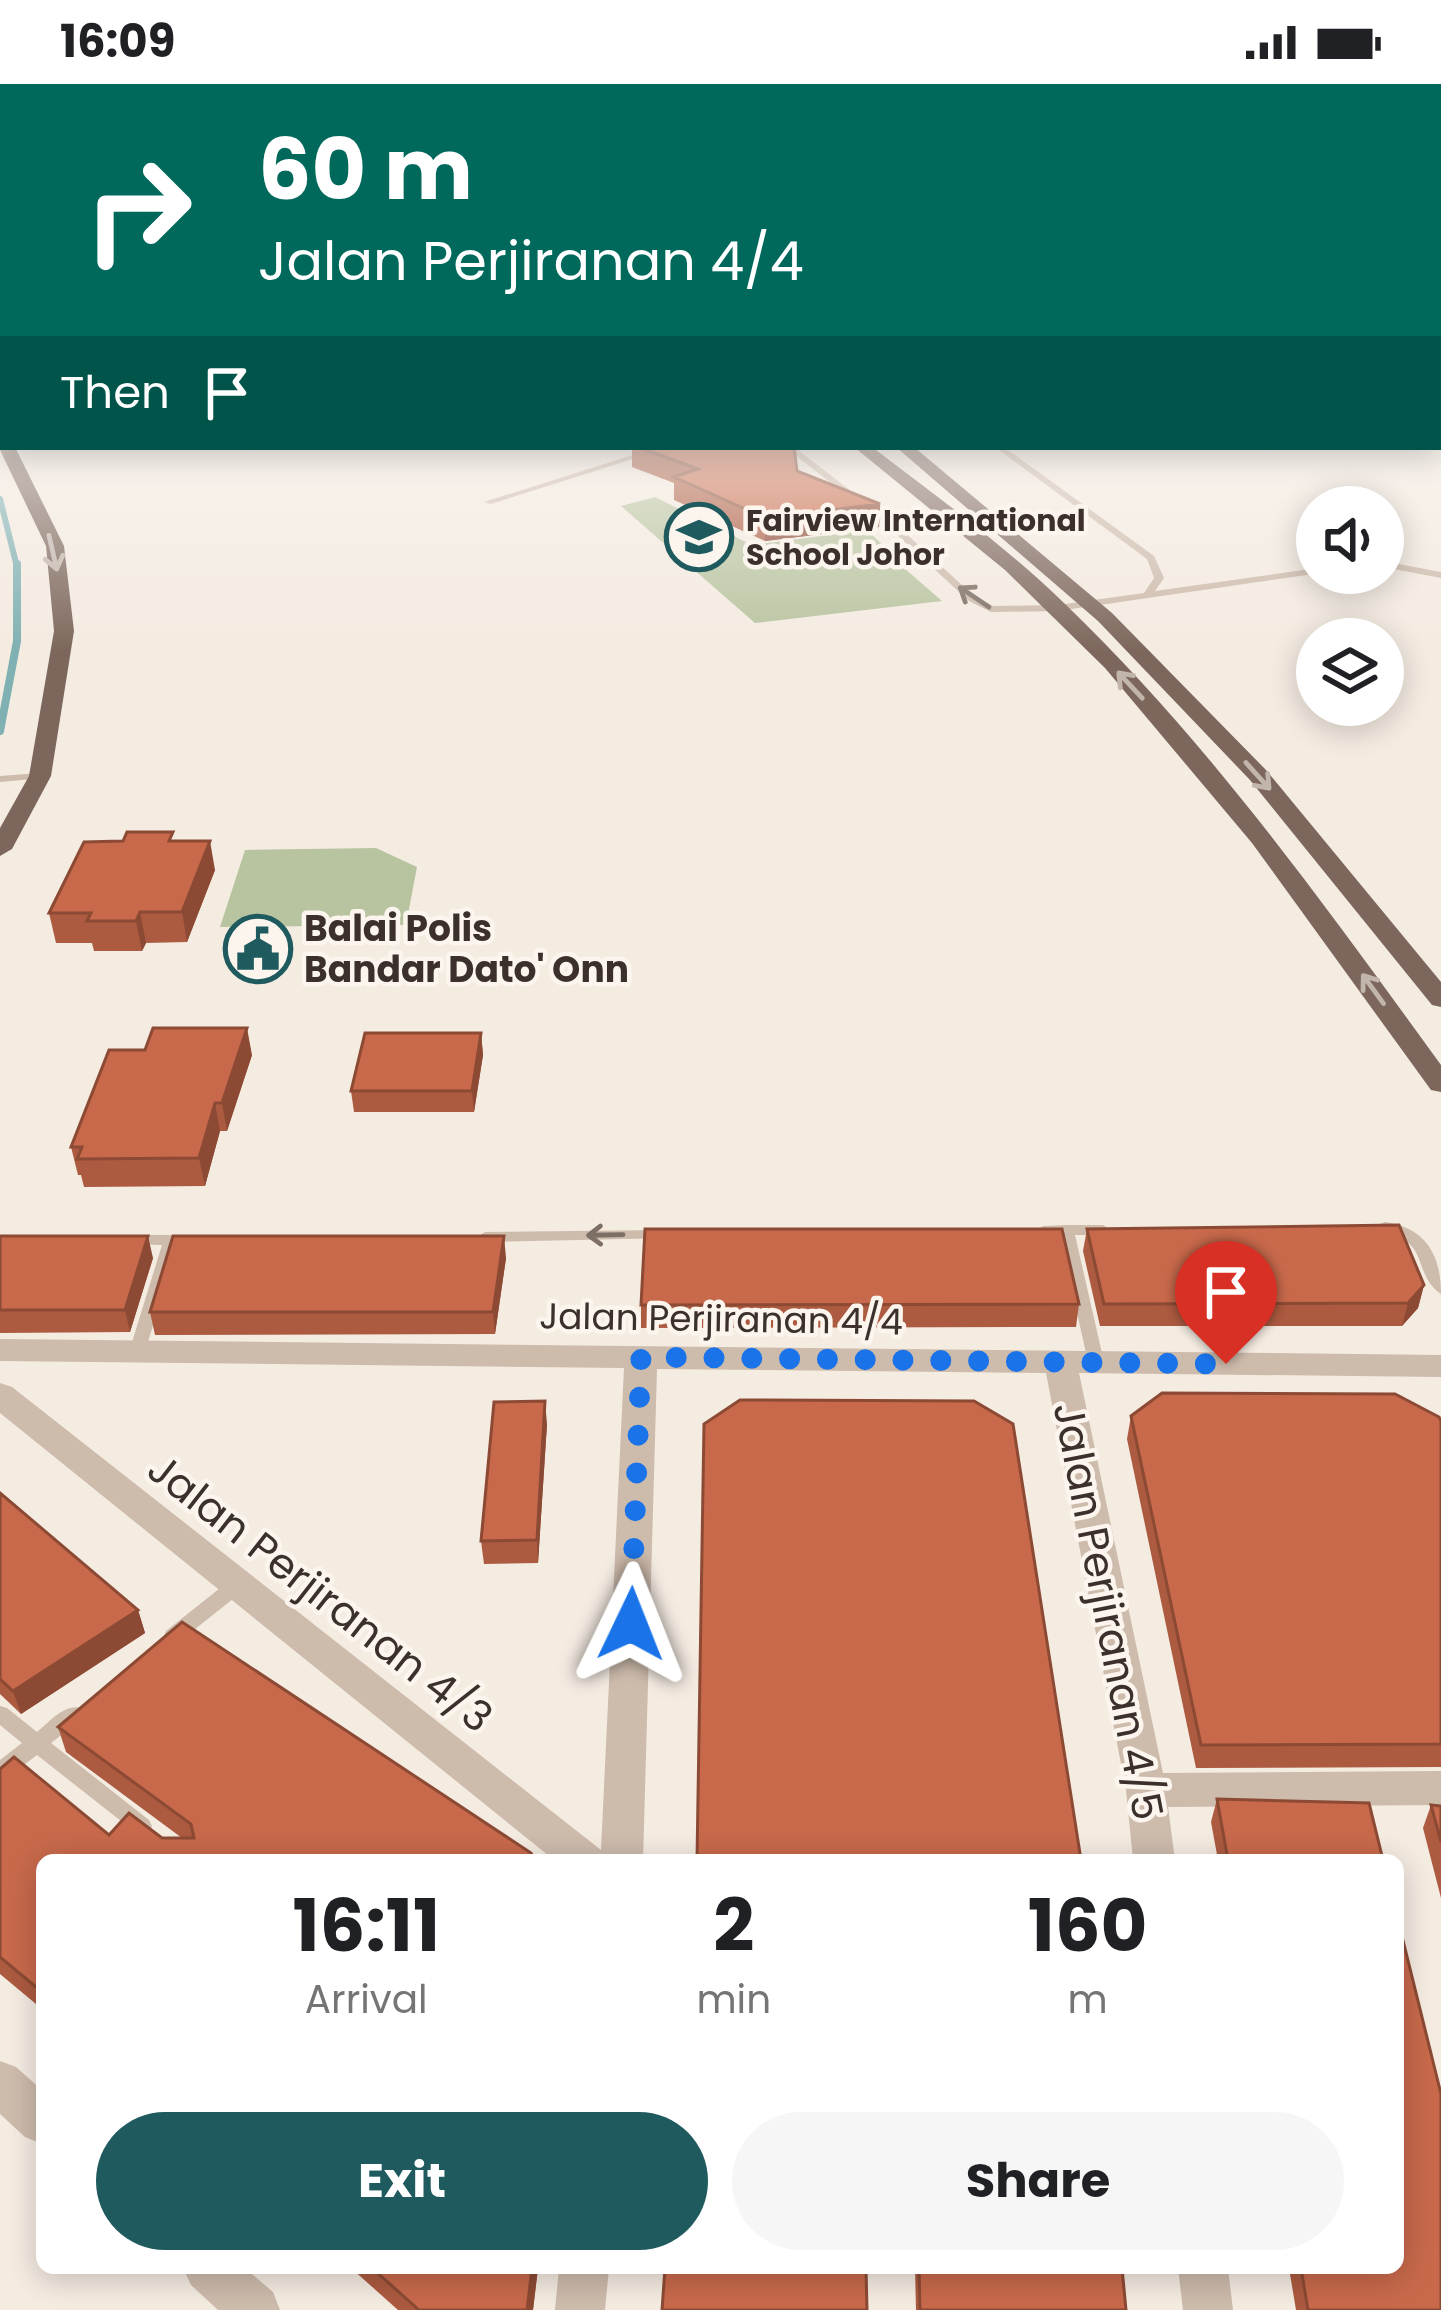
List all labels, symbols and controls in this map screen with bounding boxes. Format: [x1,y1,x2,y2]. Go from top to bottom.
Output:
text: 16:09 [60,10,175,73]
text: 60 m [258,111,473,228]
icon: right [60,132,216,288]
text: Jalan Perjiranan 4/4 [258,223,804,299]
icon: arrive [194,360,260,426]
text: Then [60,361,170,424]
map controls [1296,486,1404,726]
button: sound [1296,486,1404,594]
place label: Fairview International School Johor [746,499,1086,576]
school or university icon: Fairview International School Johor [664,502,734,572]
one-way arrow [43,534,66,572]
one-way arrow [958,585,991,610]
button: layers [1296,618,1404,726]
one-way arrow [1116,671,1144,700]
one-way arrow [1244,761,1271,791]
place label: Balai Polis Bandar Dato' Onn [304,903,629,995]
public building icon: Balai Polis Bandar Dato' Onn [223,914,293,984]
one-way arrow [1361,973,1386,1006]
one-way arrow [586,1224,625,1247]
pin [1175,1241,1277,1364]
icon: arrive [1193,1259,1259,1325]
street label: Jalan Perjiranan 4/4 [539,1290,903,1348]
street label: Jalan Perjiranan 4/5 [1039,1397,1177,1825]
street label: Jalan Perjiranan 4/3 [135,1440,505,1746]
position arrow [568,1561,694,1687]
text: 16:11 [292,1875,440,1976]
text: 2 [713,1875,754,1976]
text: 160 [1028,1875,1148,1976]
text: Arrival [305,1972,428,2027]
text: min [696,1972,771,2027]
text: m [1067,1972,1108,2027]
button: Exit [96,2112,708,2250]
button: Share [732,2112,1344,2250]

